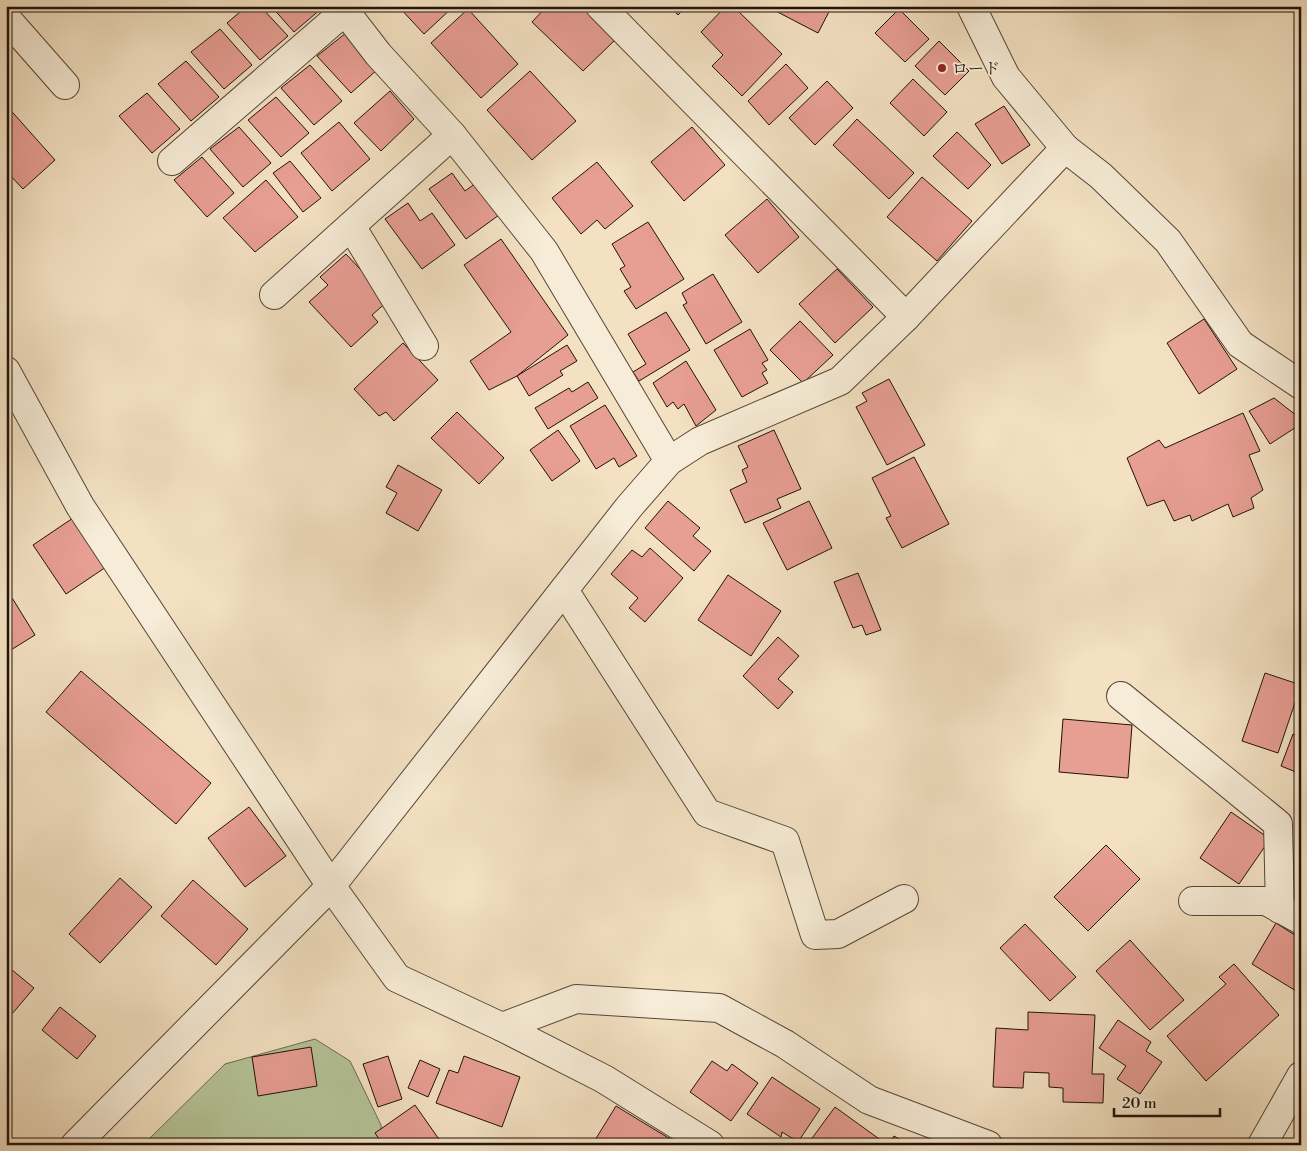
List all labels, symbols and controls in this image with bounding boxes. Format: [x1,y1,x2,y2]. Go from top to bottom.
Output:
place label: ロード [952,59,1000,79]
marker: ロード [936,62,948,74]
scale bar [1114,1086,1221,1118]
text: 20 m [1122,1094,1157,1113]

